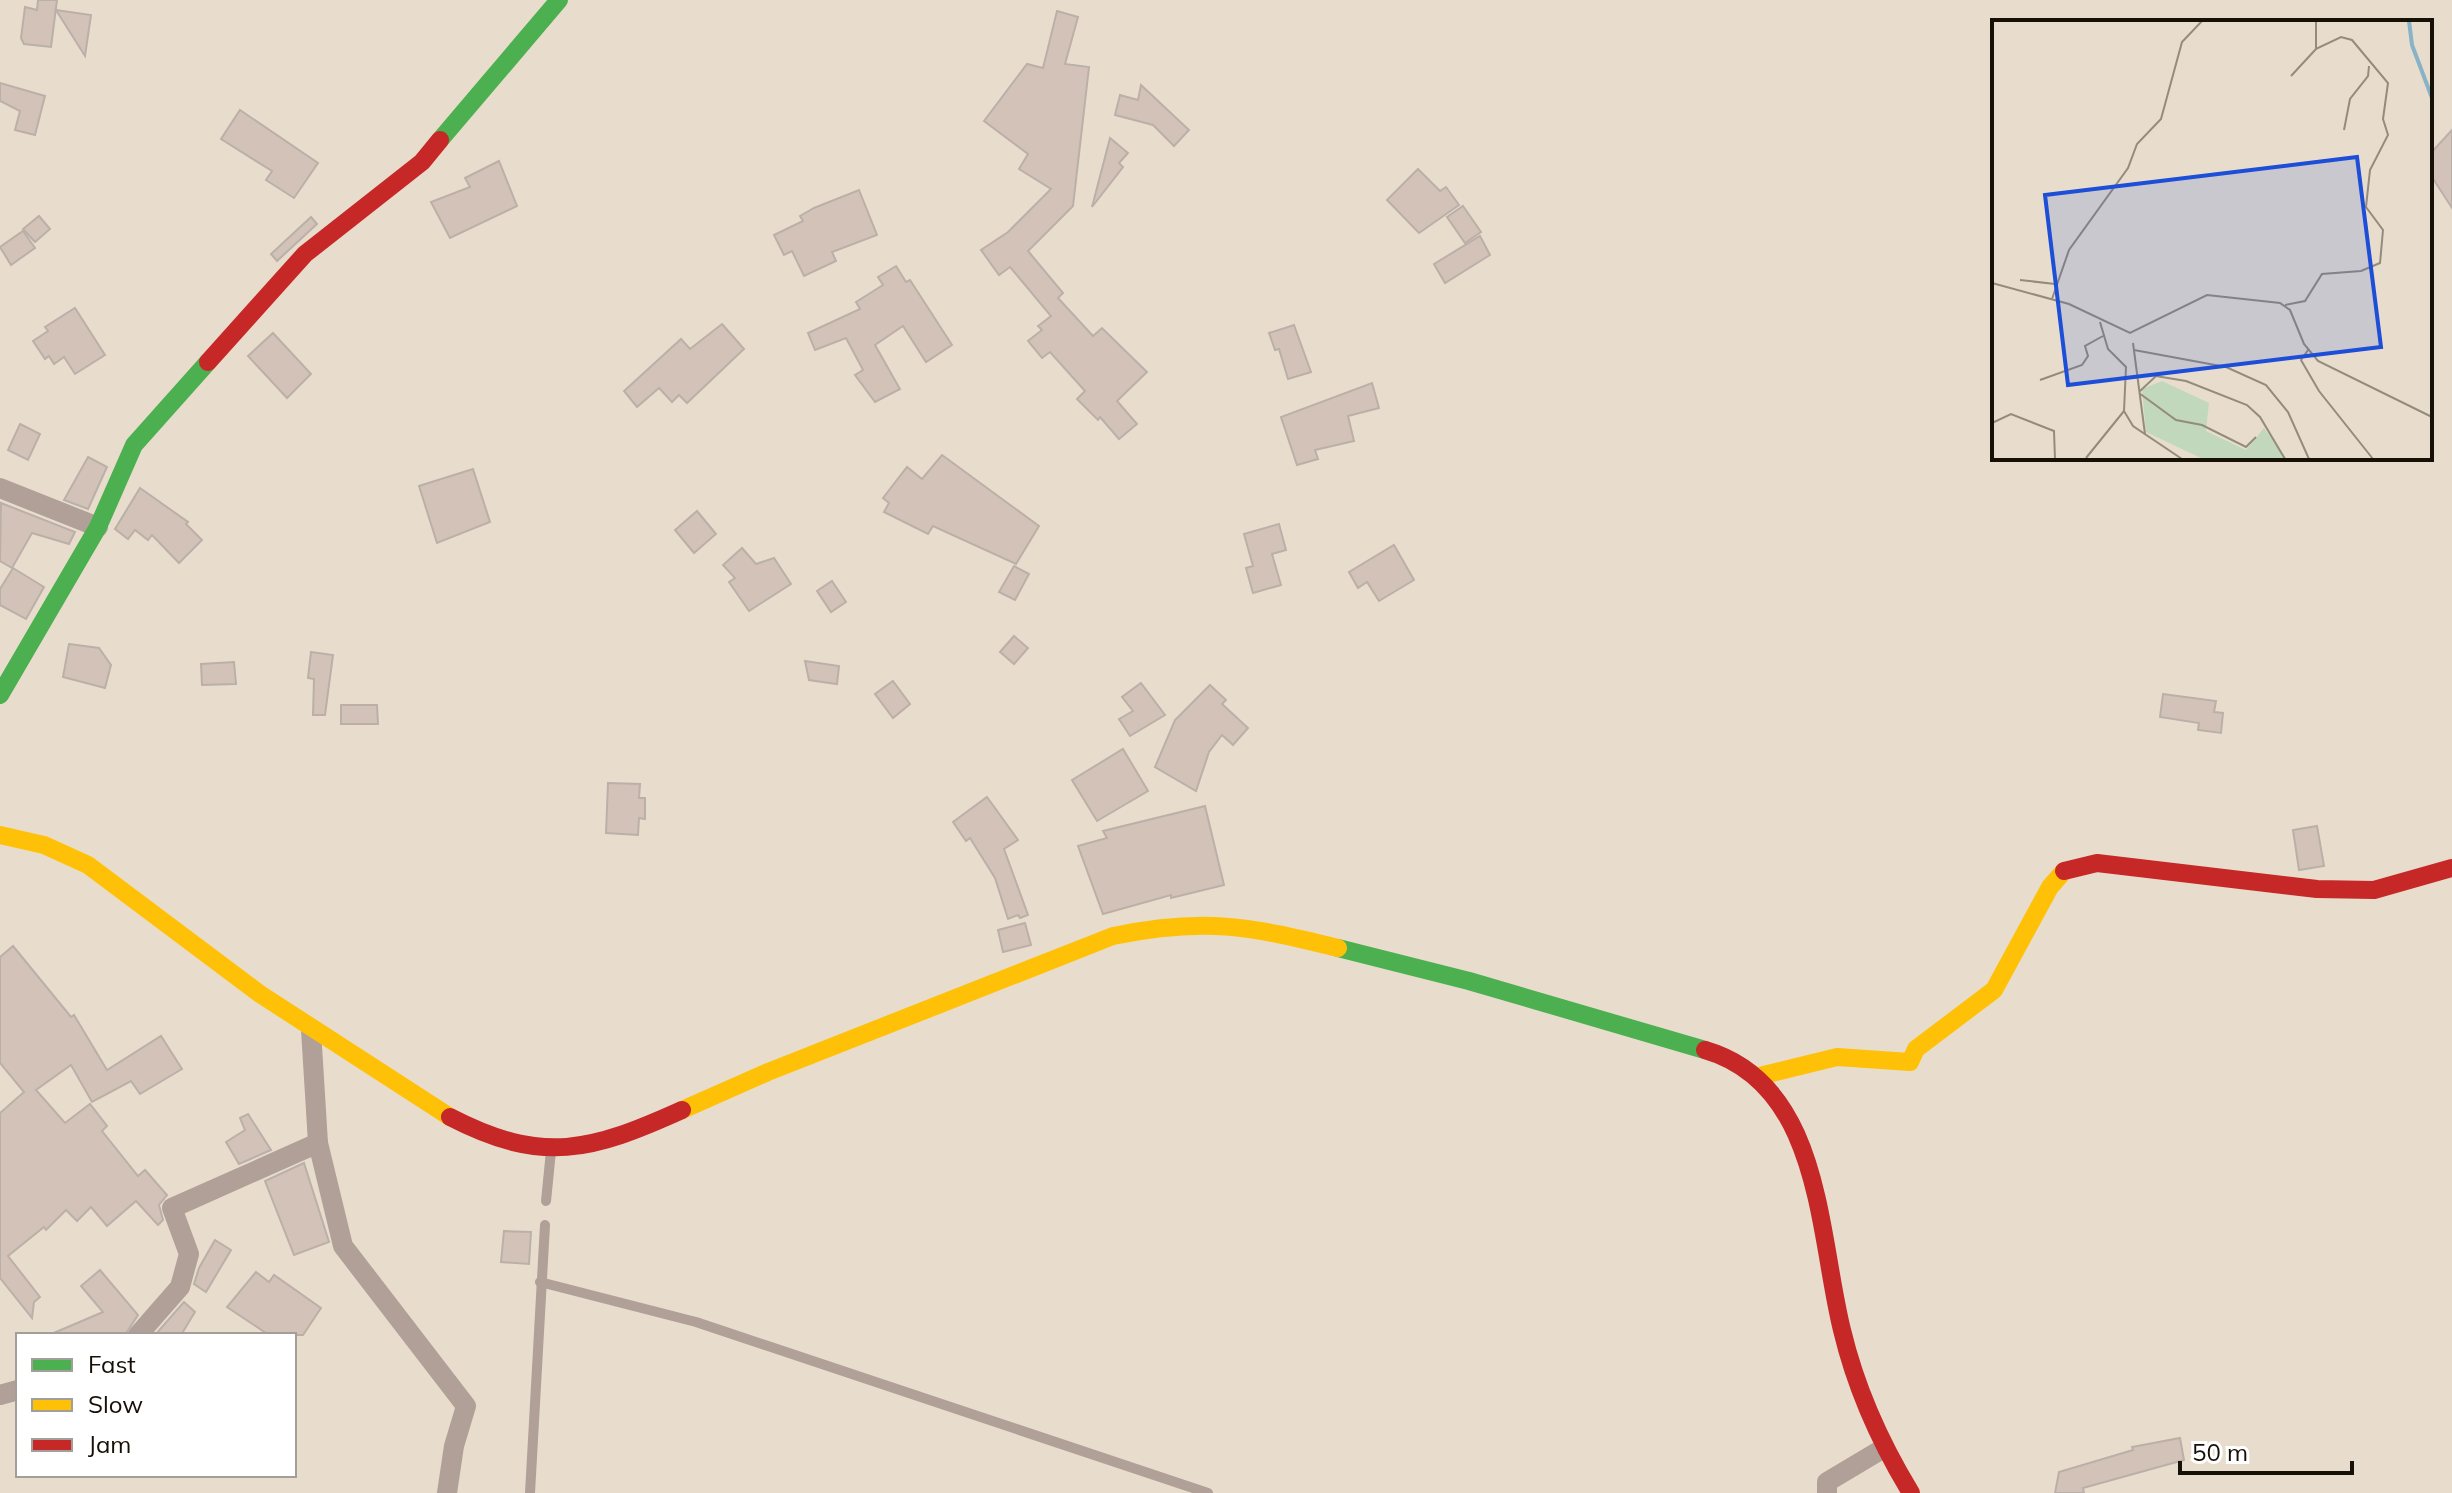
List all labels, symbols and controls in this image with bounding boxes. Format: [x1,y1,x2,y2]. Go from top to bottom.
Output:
inset map [1992,20,2432,460]
legend [16,1333,296,1477]
text: Fast [88,1349,136,1379]
text: Slow [88,1389,143,1419]
scale bar [2180,1425,2352,1475]
text: Jam [88,1429,131,1459]
text: 50 m [2192,1437,2248,1467]

